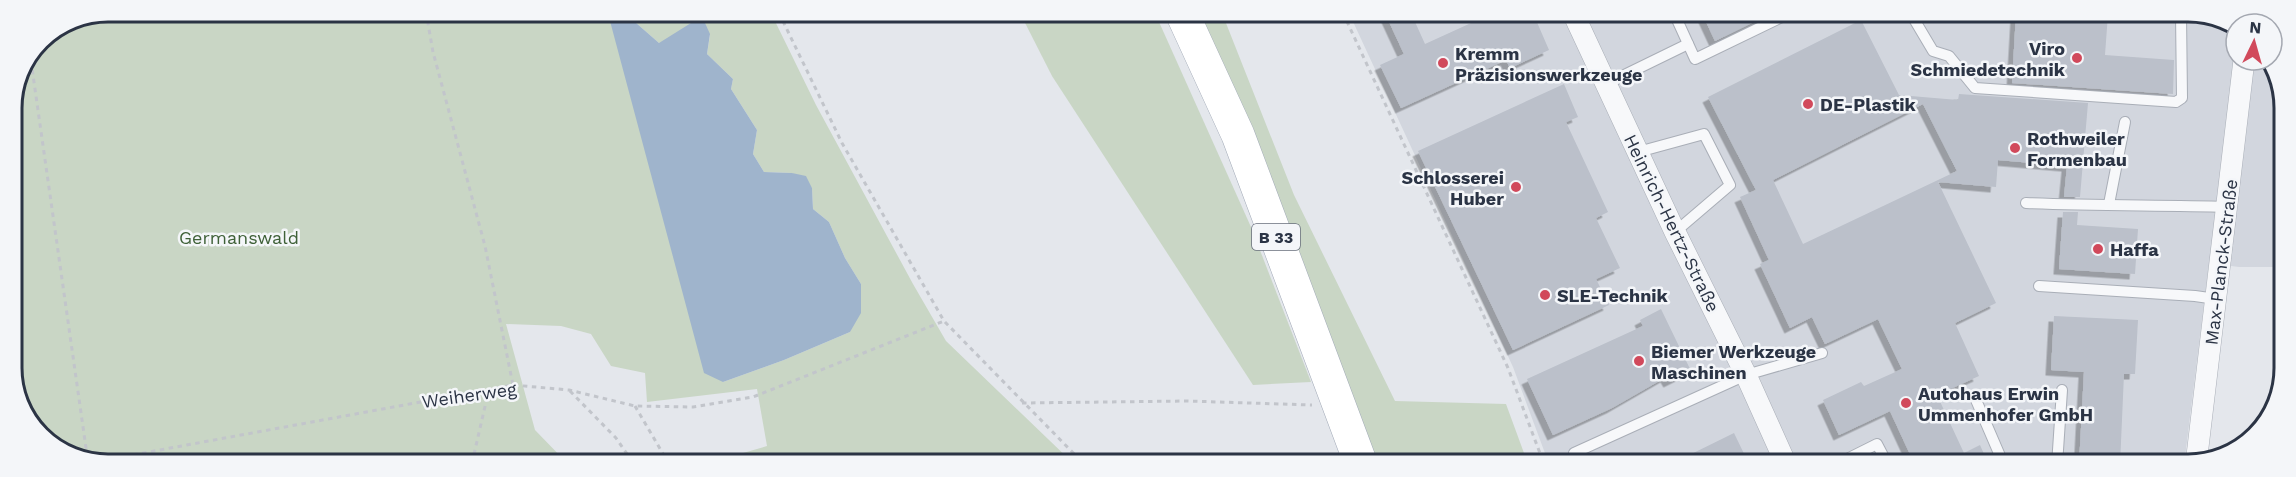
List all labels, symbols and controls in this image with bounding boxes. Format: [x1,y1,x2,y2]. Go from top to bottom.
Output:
north arrow [2224,12,2284,72]
text: N [2249,18,2262,38]
place label: Viro Schmiedetechnik [1911,38,2066,80]
place label: Kremm Präzisionswerkzeuge [1455,43,1642,85]
marker: Viro Schmiedetechnik [2070,51,2084,65]
marker: Kremm Präzisionswerkzeuge [1436,56,1450,70]
place label: DE-Plastik [1820,94,1917,115]
marker: DE-Plastik [1801,97,1815,111]
place label: Rothweiler Formenbau [2027,128,2127,170]
street label: Heinrich-Hertz-Straße [1620,131,1724,315]
marker: Rothweiler Formenbau [2008,141,2022,155]
place label: Schlosserei Huber [1402,167,1504,209]
street label: Max-Planck-Straße [2200,178,2242,346]
marker: Schlosserei Huber [1509,180,1523,194]
road number: B 33 [1252,224,1300,250]
park label: Germanswald [179,227,299,248]
place label: Haffa [2110,239,2159,260]
marker: Haffa [2091,242,2105,256]
place label: SLE-Technik [1557,285,1669,306]
marker: SLE-Technik [1538,288,1552,302]
place label: Biemer Werkzeuge Maschinen [1651,341,1816,383]
marker: Biemer Werkzeuge Maschinen [1632,354,1646,368]
street label: Weiherweg [420,378,518,412]
place label: Autohaus Erwin Ummenhofer GmbH [1918,383,2093,425]
marker: Autohaus Erwin Ummenhofer GmbH [1899,396,1913,410]

